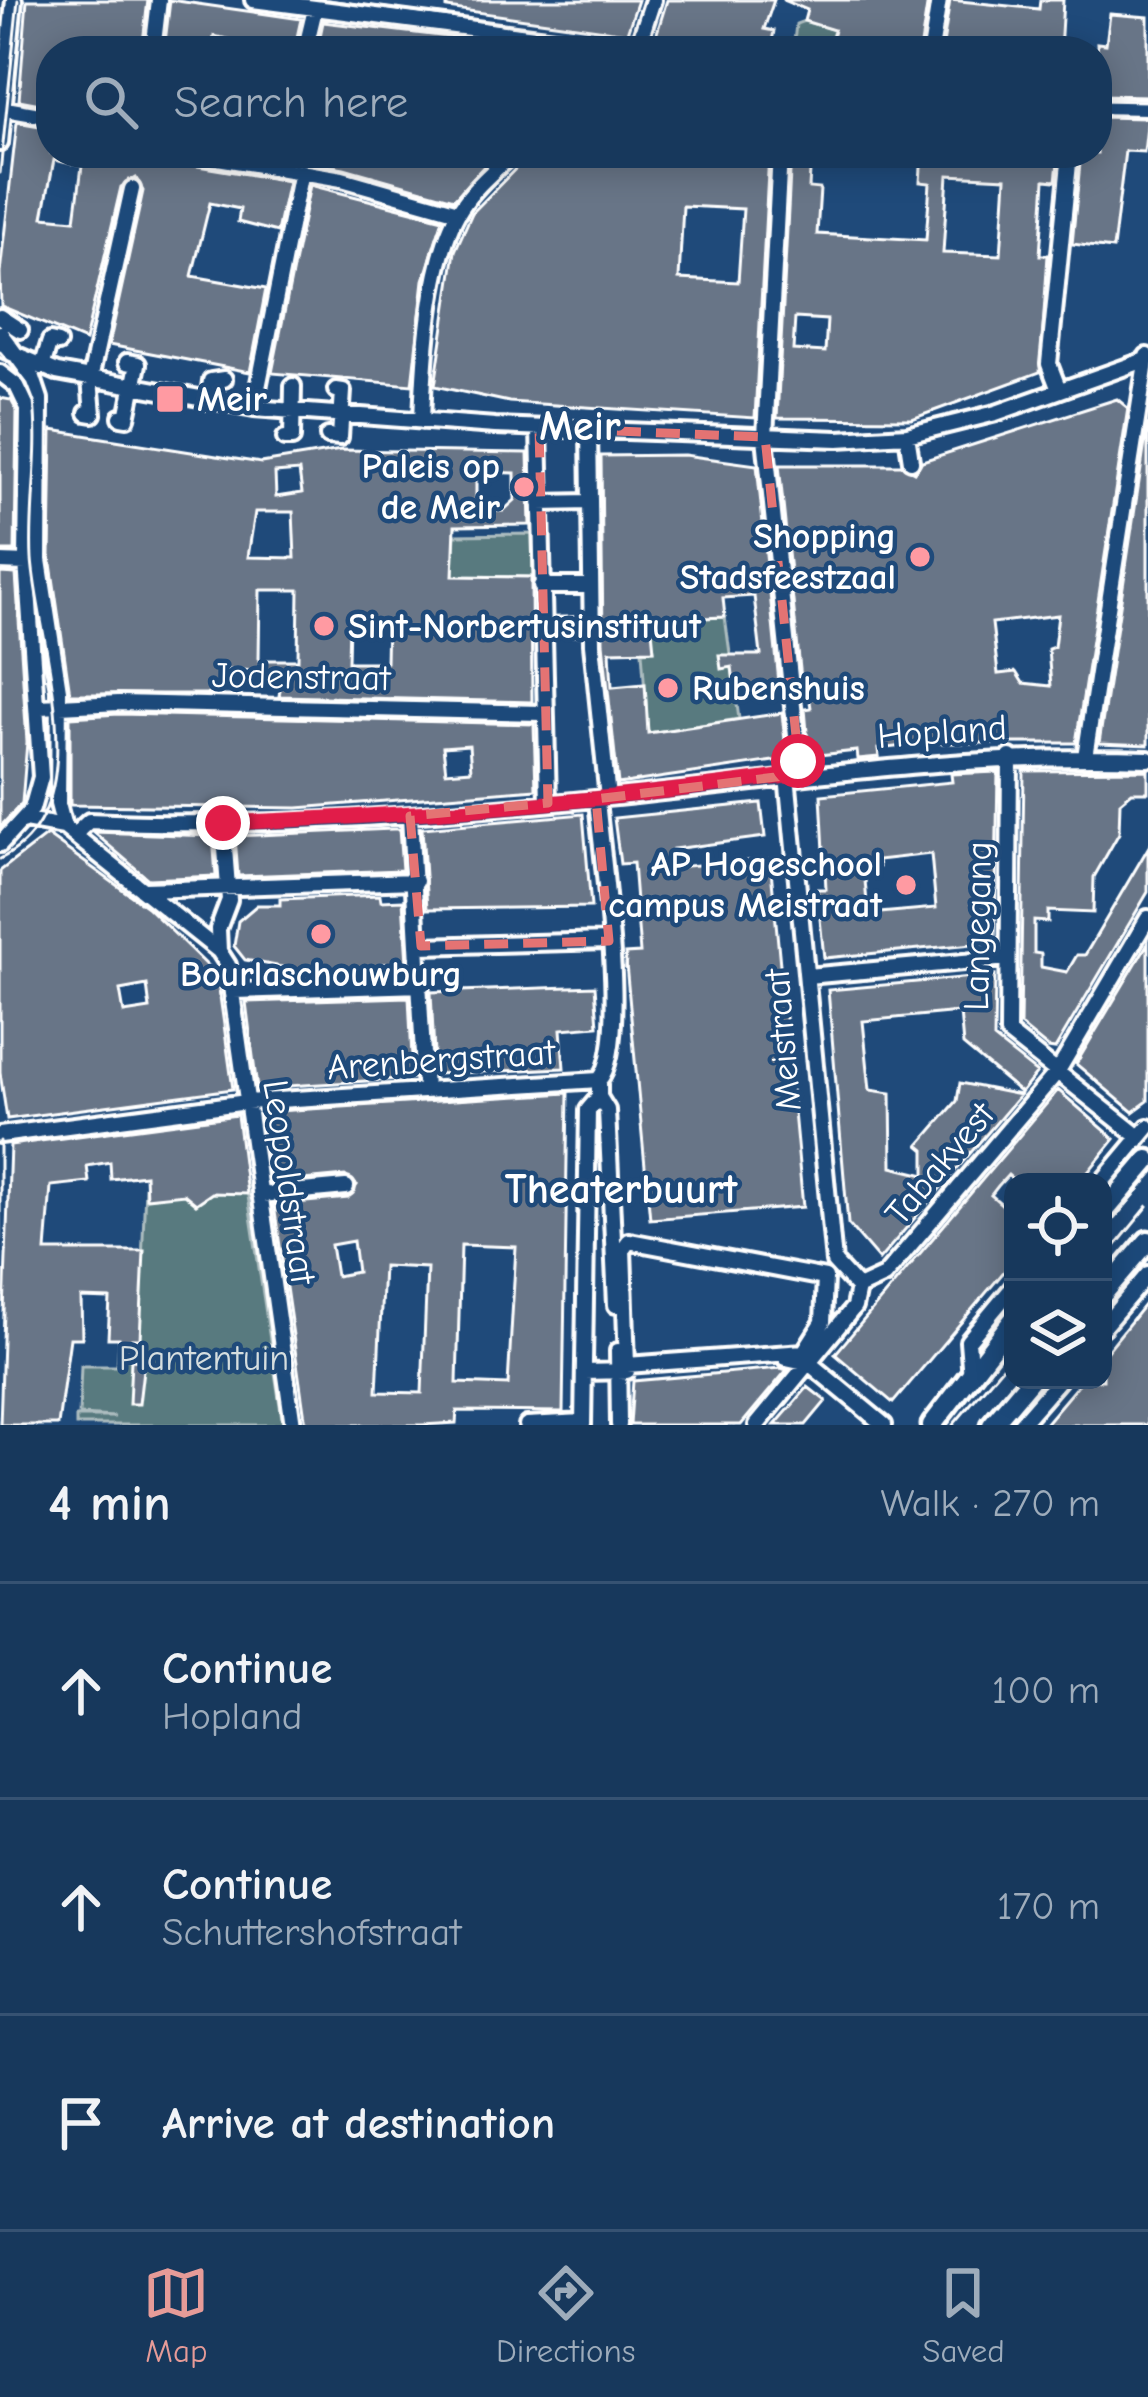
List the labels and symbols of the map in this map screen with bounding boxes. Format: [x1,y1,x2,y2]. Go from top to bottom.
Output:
place label: Meir [197,379,267,420]
marker: Meir [154,383,186,415]
district label: Meir [539,402,621,451]
place label: Paleis op de Meir [361,446,500,528]
marker: Paleis op de Meir [511,474,537,500]
place label: Shopping Stadsfeestzaal [680,516,896,598]
marker: Shopping Stadsfeestzaal [907,544,933,570]
place label: Sint-Norbertusinstituut [348,606,702,647]
marker: Sint-Norbertusinstituut [311,613,337,639]
street label: Jodenstraat [211,655,392,699]
place label: Rubenshuis [692,668,865,709]
marker: Rubenshuis [655,675,681,701]
street label: Hopland [876,707,1008,757]
route start [771,734,825,788]
route end [196,796,250,850]
street label: Langegang [956,841,1000,1011]
place label: AP Hogeschool campus Meistraat [608,844,883,926]
marker: AP Hogeschool campus Meistraat [893,872,919,898]
marker: Bourlaschouwburg [308,921,334,947]
place label: Bourlaschouwburg [180,954,462,995]
street label: Meistraat [756,965,810,1113]
street label: Arenbergstraat [326,1031,558,1088]
street label: Leopoldstraat [254,1077,324,1288]
street label: Tabakvest [877,1093,1004,1233]
district label: Theaterbuurt [505,1165,739,1214]
park label: Plantentuin [119,1338,289,1379]

